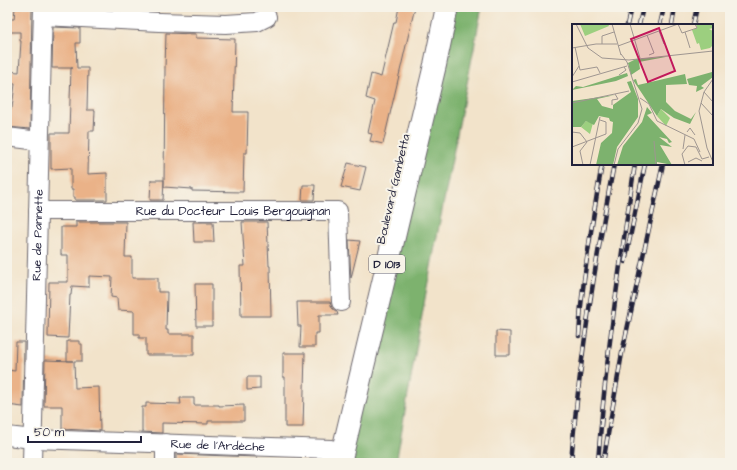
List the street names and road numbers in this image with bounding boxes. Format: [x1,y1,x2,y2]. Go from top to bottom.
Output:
street label: Boulevard Gambetta [373,132,414,246]
street label: Rue de Pannette [28,188,48,281]
street label: Rue du Docteur Louis Bergouignan [136,203,330,221]
road number: D 1013 [369,255,405,273]
street label: Rue de l'Ardèche [170,436,266,456]

